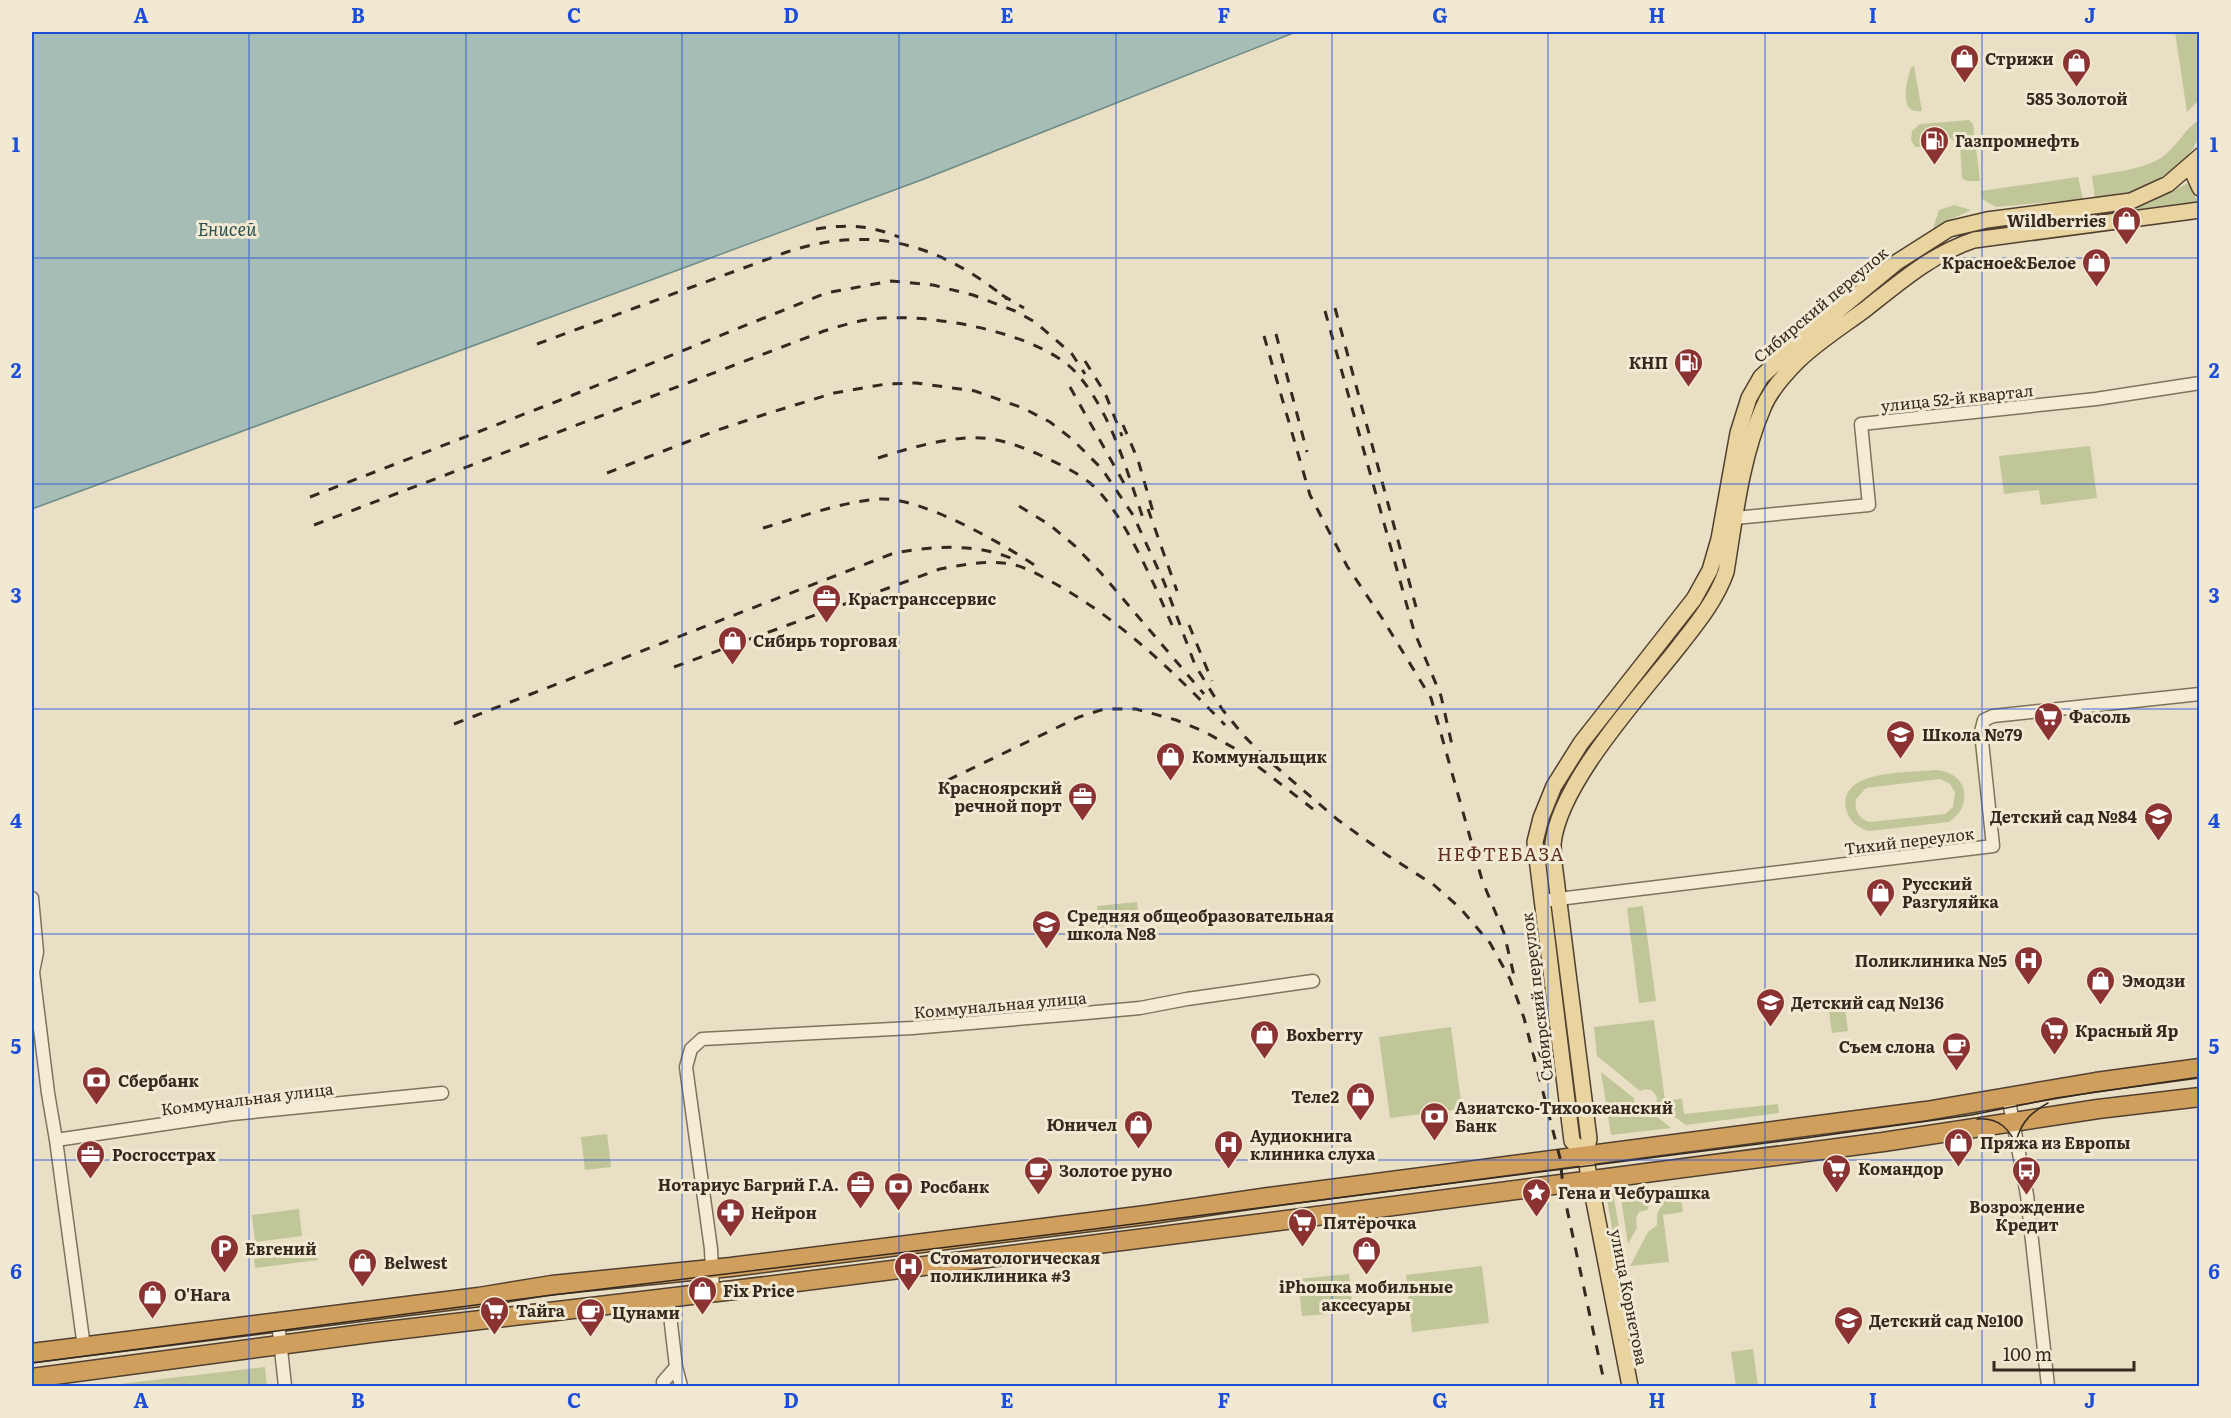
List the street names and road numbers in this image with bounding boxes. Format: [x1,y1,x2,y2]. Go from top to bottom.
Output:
street label: Сибирский переулок [1747,240,1893,368]
street label: улица 52-й квартал [1880,377,2034,417]
street label: Тихий переулок [1843,820,1976,860]
street label: Сибирский переулок [1514,911,1558,1082]
street label: Коммунальная улица [912,984,1088,1024]
street label: Коммунальная улица [159,1075,335,1120]
street label: улица Корнетова [1605,1227,1655,1368]

